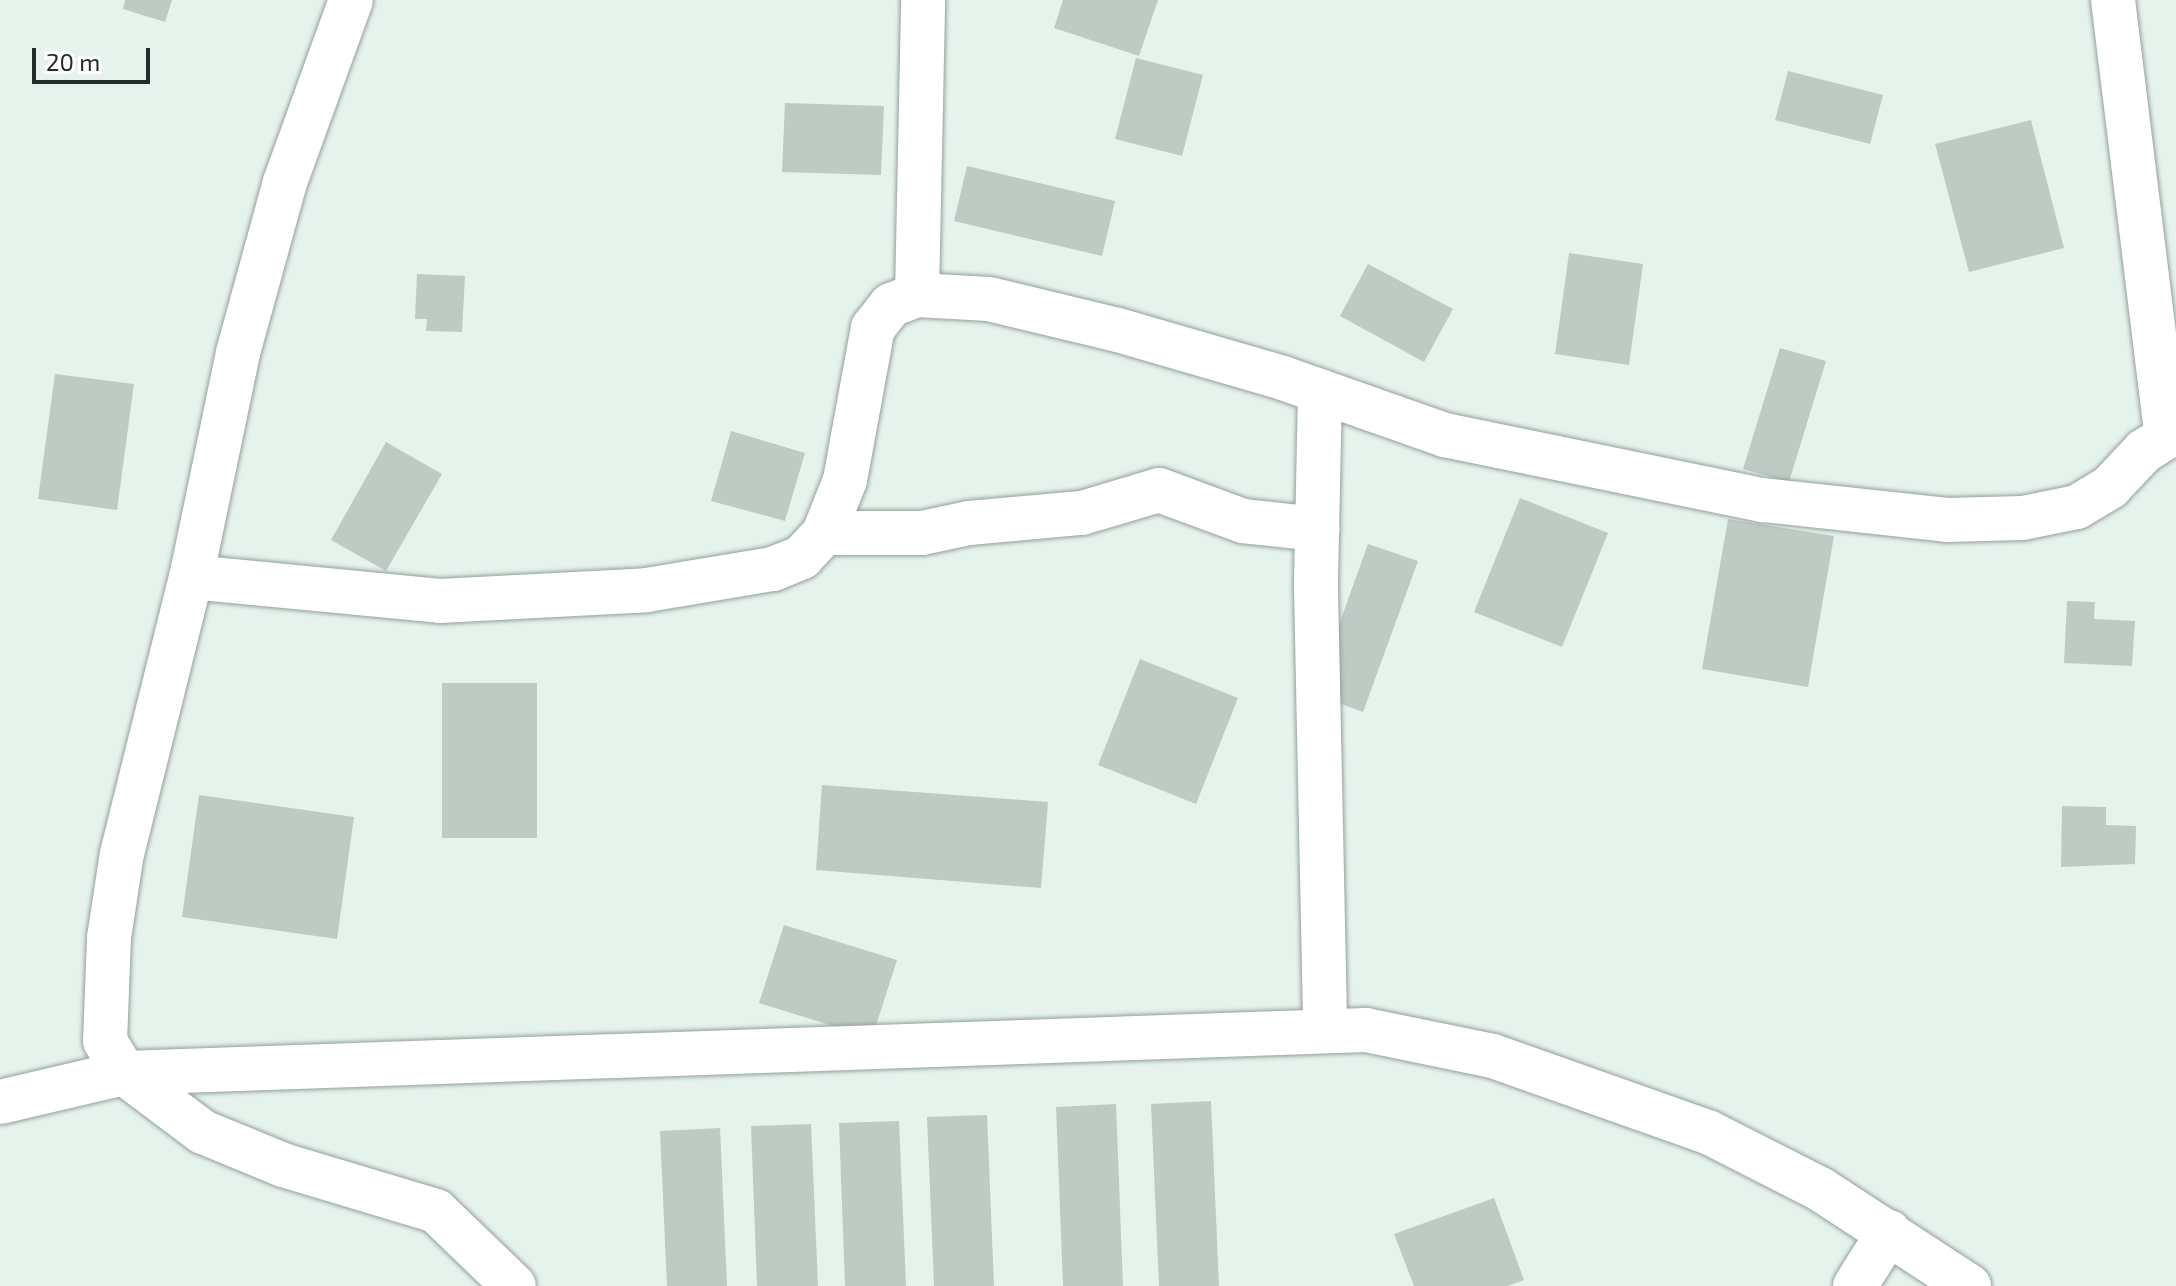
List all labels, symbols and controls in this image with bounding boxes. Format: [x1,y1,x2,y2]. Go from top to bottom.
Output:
scale bar [36,32,154,82]
text: 20 m [46,47,100,76]

